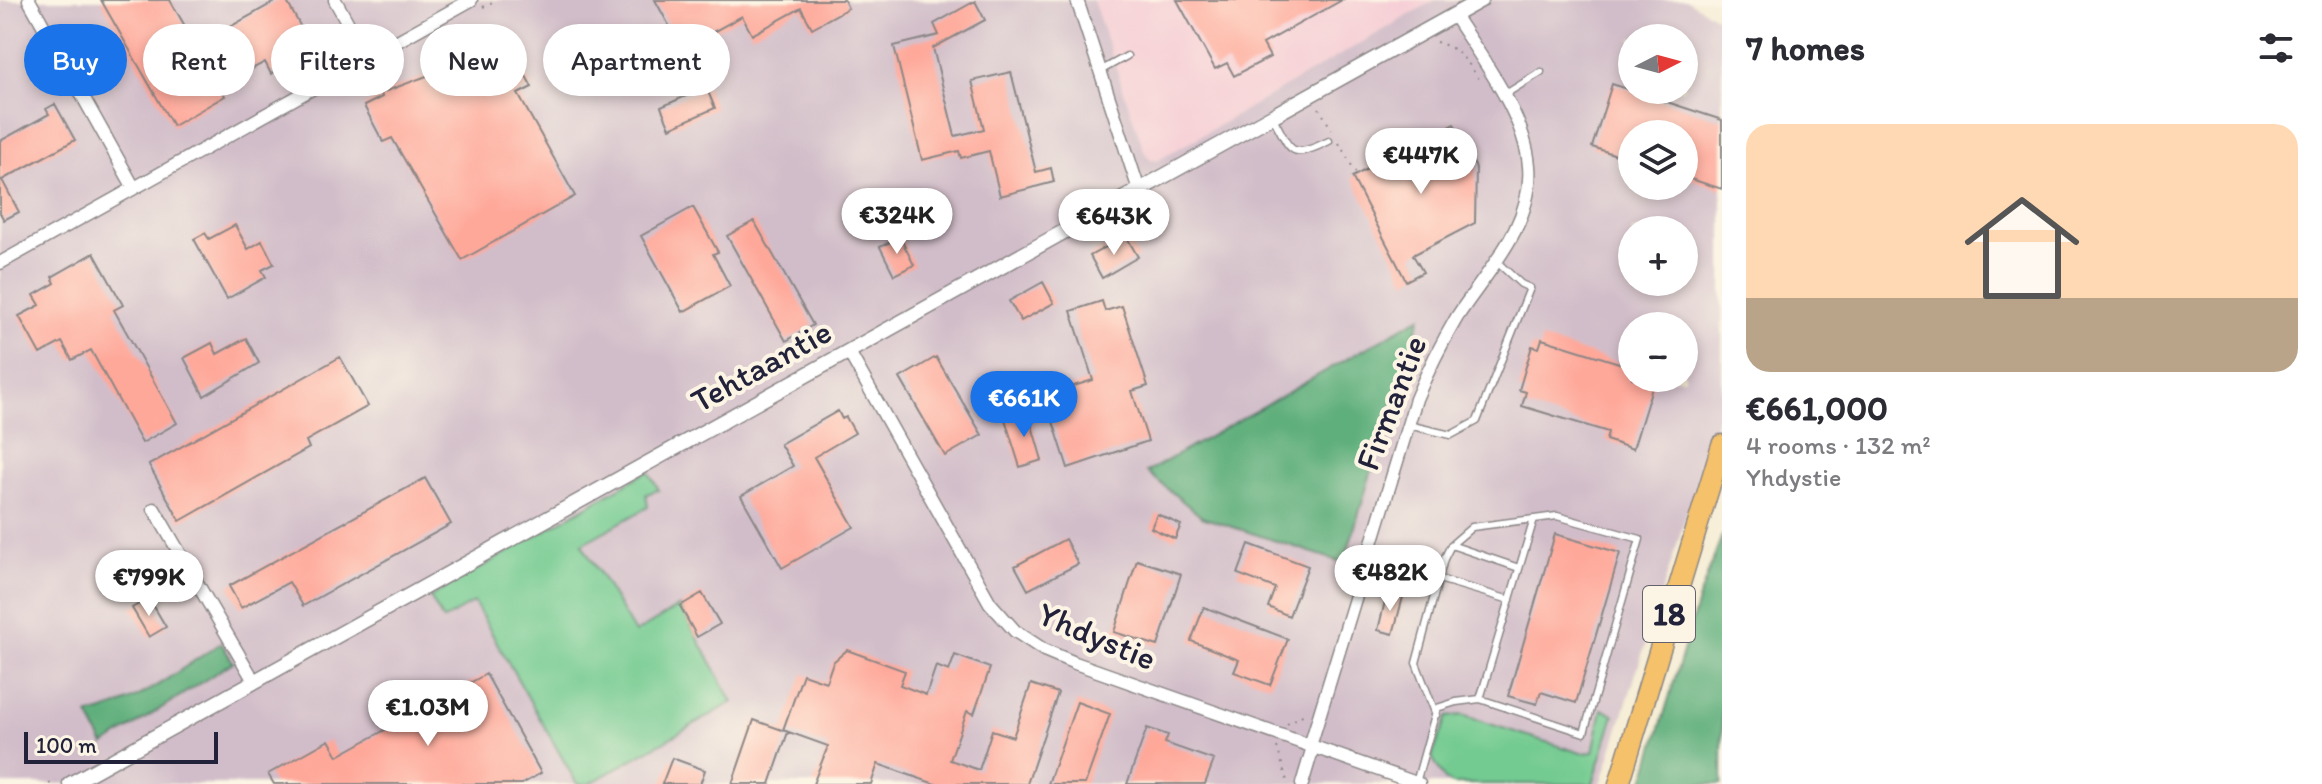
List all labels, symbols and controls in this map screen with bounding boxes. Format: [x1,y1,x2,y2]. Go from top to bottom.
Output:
chip: Buy [24,24,127,96]
chip: Rent [143,24,255,96]
chip: Filters [271,24,404,96]
chip: New [420,24,527,96]
chip: Apartment [543,24,730,96]
north arrow [1618,24,1698,104]
map controls [1618,24,1698,392]
icon: filters [2254,26,2298,70]
text: 7 homes [1746,28,1865,69]
button: layers [1618,120,1698,200]
pin: €447K [1365,128,1477,196]
text: €447K [1383,138,1459,170]
icon: home [1950,176,2094,320]
pin: €324K [841,188,953,256]
pin: €643K [1058,189,1170,257]
text: €324K [860,198,934,230]
text: €643K [1076,199,1152,231]
button: + [1618,216,1698,296]
street label: Tehtaantie [684,311,838,421]
button: − [1618,312,1698,392]
street label: Firmantie [1347,330,1435,476]
pin: €661K [968,371,1080,439]
text: €661K [988,381,1060,413]
text: €661,000 [1746,388,1888,429]
text: 4 rooms · 132 m² [1746,429,1931,461]
text: Yhdystie [1746,461,1841,493]
pin: €482K [1334,545,1446,613]
pin: €799K [93,550,205,618]
text: €482K [1352,555,1428,587]
text: €799K [113,560,185,592]
road number: 18 [1643,586,1695,642]
street label: Yhdystie [1032,593,1162,679]
pin: €1.03M [363,680,493,748]
text: €1.03M [386,690,470,722]
scale bar [24,728,218,764]
text: 100 m [36,732,97,759]

